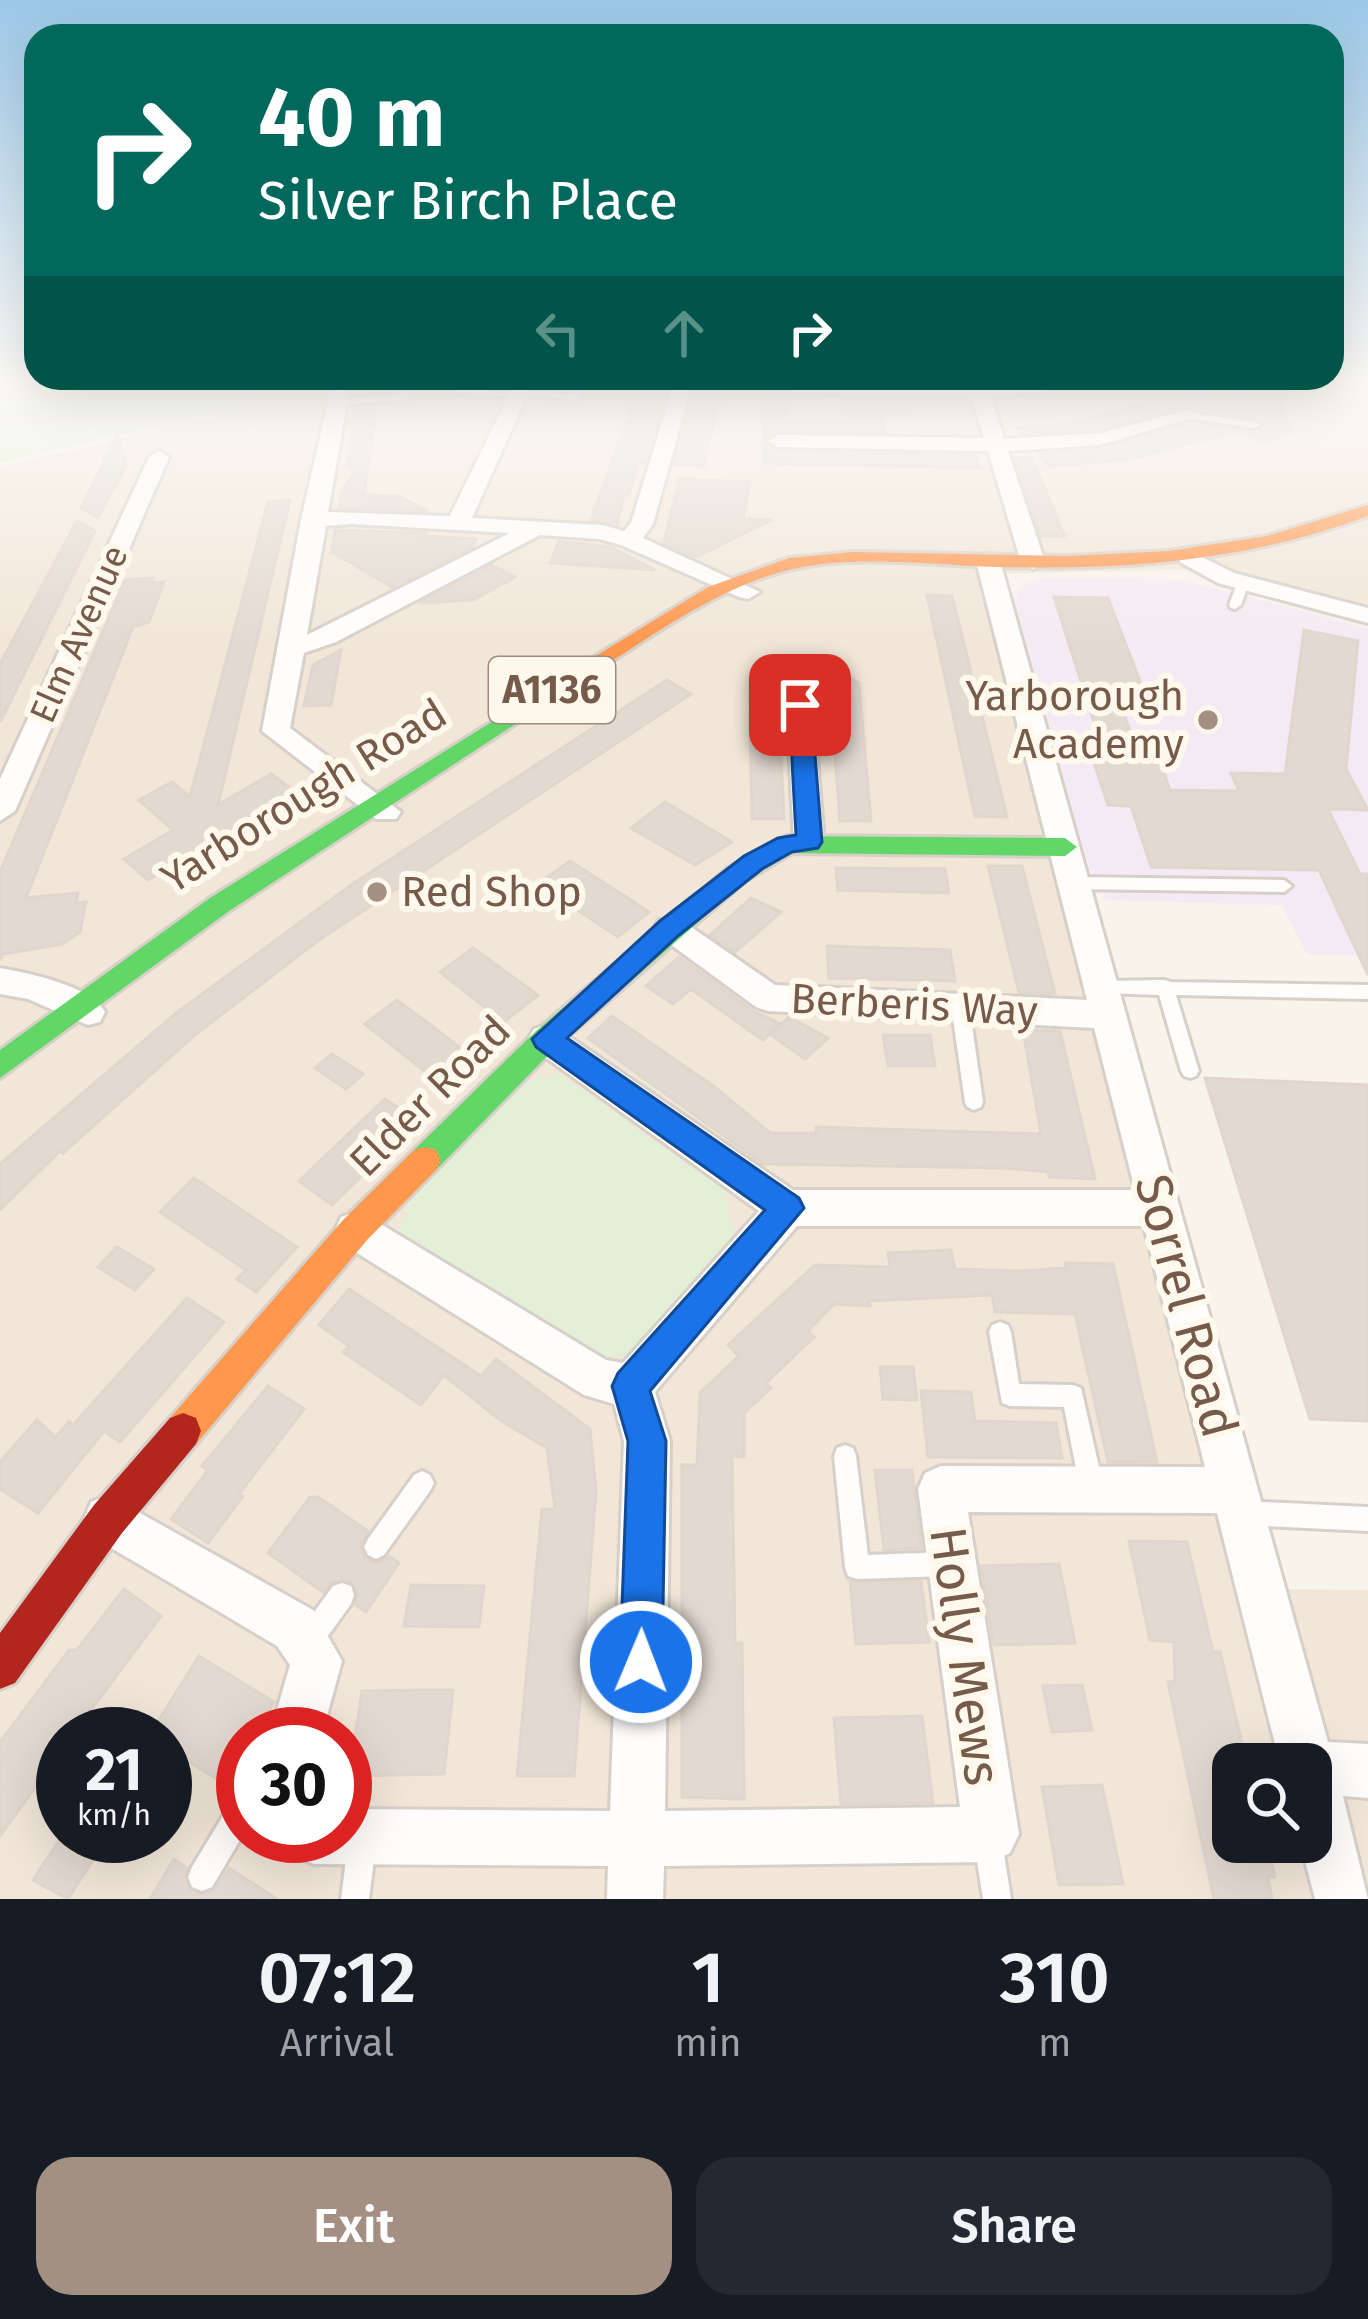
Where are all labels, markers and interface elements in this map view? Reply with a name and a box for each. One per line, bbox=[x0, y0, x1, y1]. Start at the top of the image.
text: 40 m bbox=[258, 67, 446, 168]
icon: right bbox=[60, 72, 216, 228]
text: Silver Birch Place bbox=[258, 169, 678, 233]
icon: left bbox=[525, 300, 591, 366]
icon: ahead bbox=[651, 300, 717, 366]
icon: right bbox=[777, 300, 843, 366]
street label: Elm Avenue bbox=[20, 539, 138, 729]
pin bbox=[749, 654, 851, 756]
road number: A1136 bbox=[489, 657, 615, 723]
place label: Yarborough Academy bbox=[965, 671, 1184, 769]
icon: arrive bbox=[767, 672, 833, 738]
street label: Yarborough Road bbox=[152, 688, 456, 904]
marker: Yarborough Academy bbox=[1195, 707, 1221, 733]
place label: Red Shop bbox=[401, 867, 582, 917]
marker: Red Shop bbox=[364, 879, 390, 905]
street label: Berberis Way bbox=[789, 974, 1039, 1036]
street label: Elder Road bbox=[339, 1005, 521, 1187]
street label: Sorrel Road bbox=[1121, 1168, 1251, 1444]
street label: Holly Mews bbox=[916, 1523, 1014, 1789]
position arrow bbox=[578, 1599, 704, 1725]
speed limit sign: 30 bbox=[216, 1707, 372, 1863]
text: 21 bbox=[85, 1734, 143, 1806]
map controls bbox=[1212, 1743, 1332, 1863]
button: search bbox=[1212, 1743, 1332, 1863]
text: km/h bbox=[77, 1797, 151, 1833]
text: 07:12 bbox=[258, 1935, 416, 2021]
text: 1 bbox=[692, 1935, 724, 2021]
text: 310 bbox=[1000, 1935, 1110, 2021]
text: Arrival bbox=[280, 2020, 394, 2066]
text: min bbox=[674, 2020, 742, 2066]
text: m bbox=[1038, 2020, 1072, 2066]
button: Exit bbox=[36, 2157, 672, 2295]
button: Share bbox=[696, 2157, 1332, 2295]

